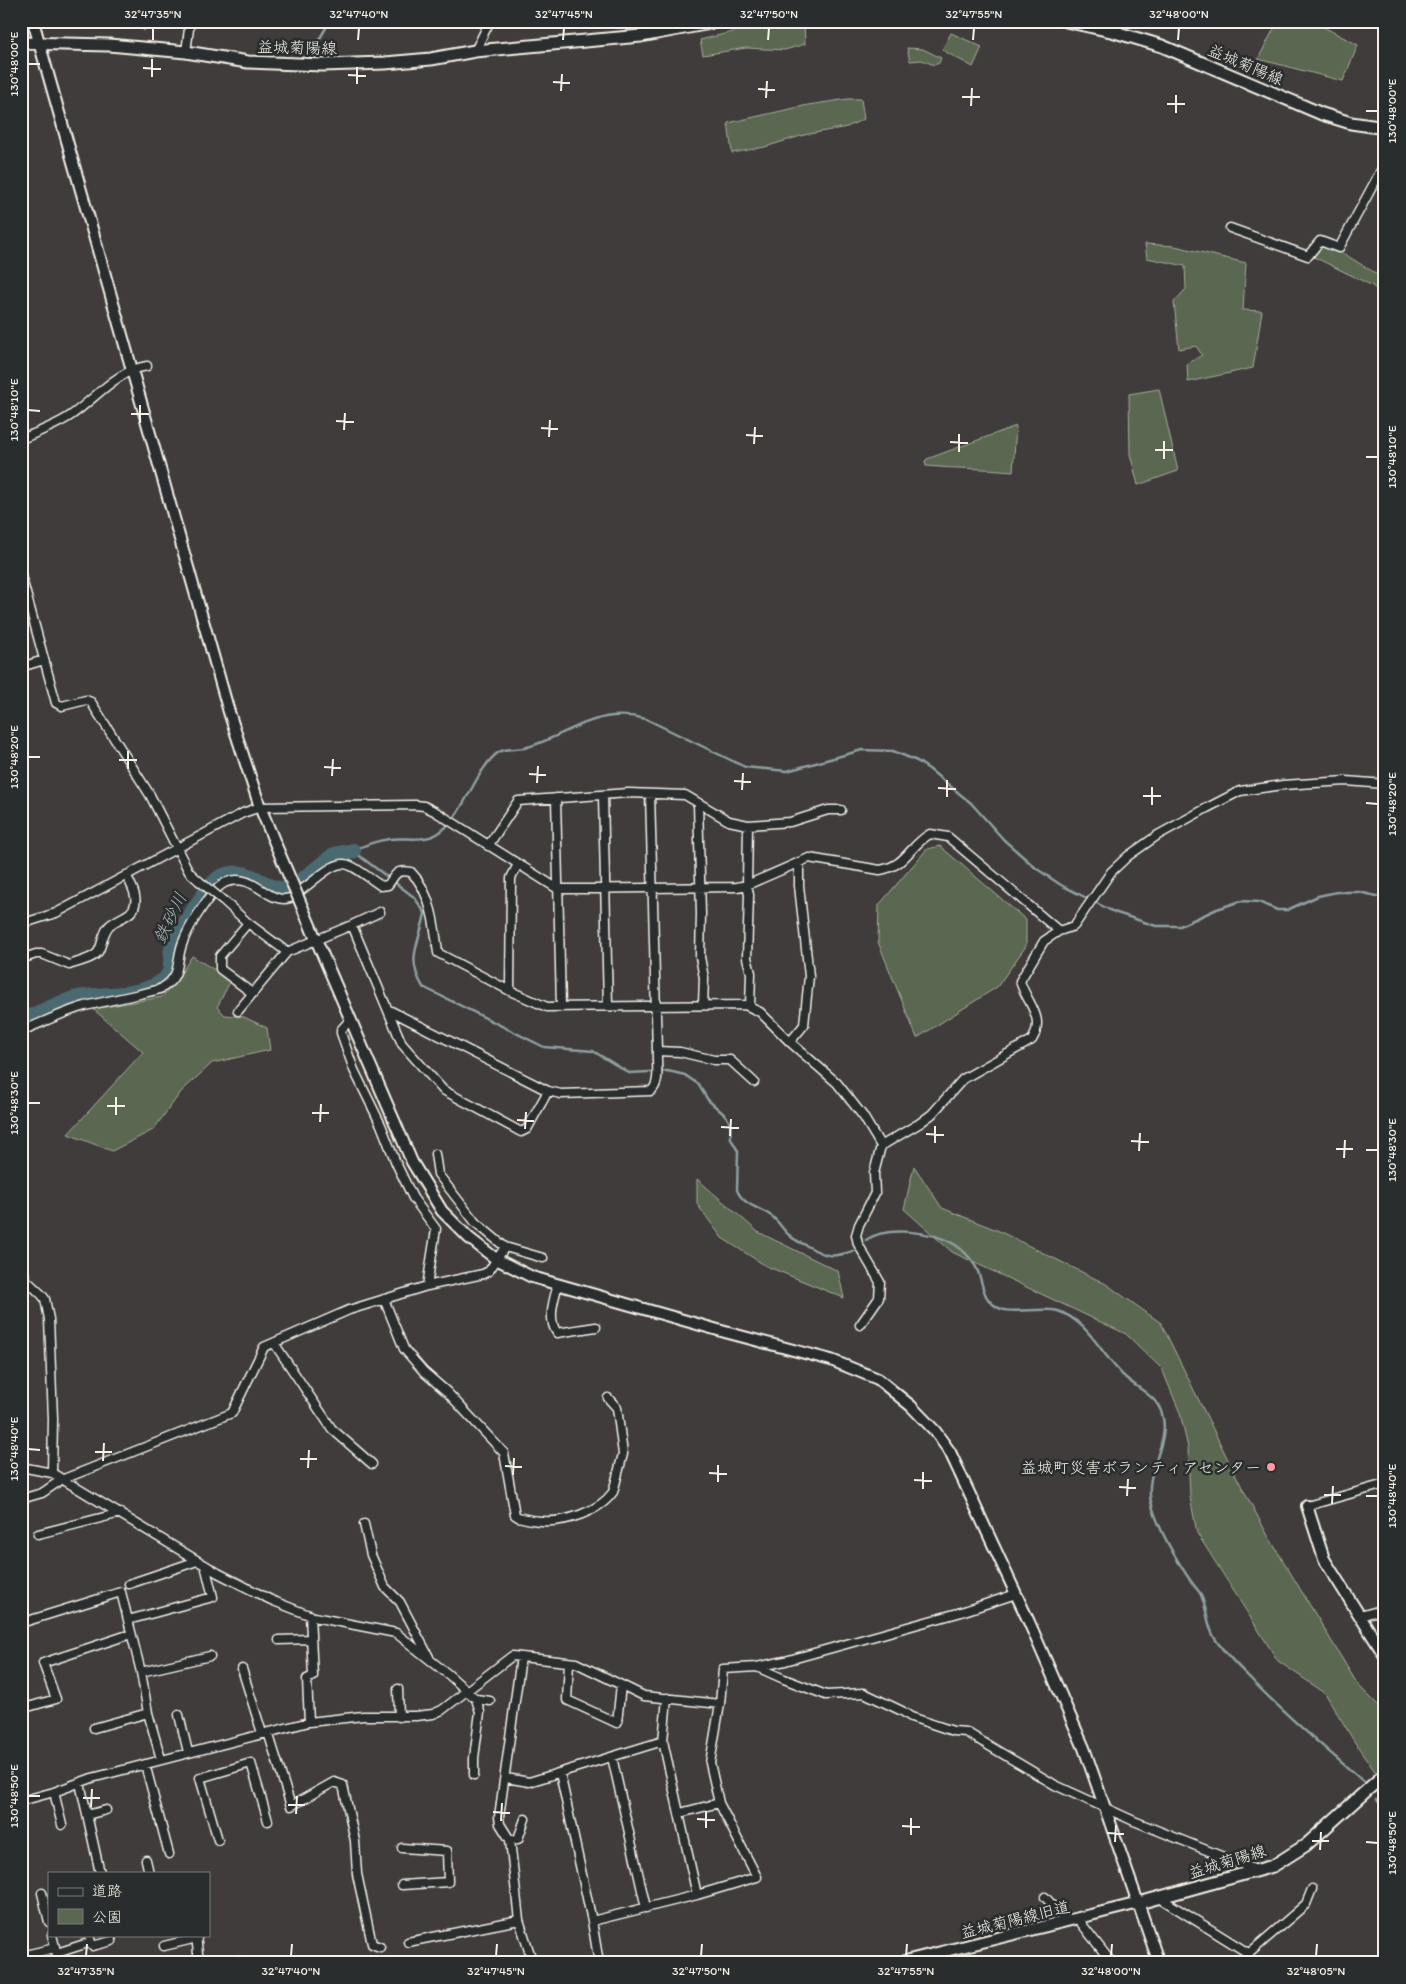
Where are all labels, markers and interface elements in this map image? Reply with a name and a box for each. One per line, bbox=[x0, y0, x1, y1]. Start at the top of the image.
text: 32°47'35"N bbox=[124, 7, 182, 21]
text: 32°47'40"N bbox=[330, 7, 388, 21]
text: 32°47'45"N bbox=[535, 7, 593, 21]
text: 32°47'50"N bbox=[740, 7, 798, 21]
text: 32°47'55"N bbox=[946, 7, 1002, 21]
text: 32°48'00"N bbox=[1149, 7, 1209, 21]
text: 130°48'00"E bbox=[7, 31, 21, 96]
street label: 益城菊陽線 bbox=[257, 37, 337, 58]
street label: 益城菊陽線 bbox=[1205, 40, 1286, 89]
text: 130°48'00"E bbox=[1385, 78, 1399, 143]
text: 130°48'10"E bbox=[7, 378, 21, 442]
text: 130°48'10"E bbox=[1385, 425, 1399, 489]
text: 130°48'20"E bbox=[7, 725, 21, 789]
text: 130°48'20"E bbox=[1385, 772, 1399, 836]
water label: 鉄砂川 bbox=[148, 889, 192, 947]
text: 130°48'30"E bbox=[7, 1071, 21, 1135]
text: 130°48'30"E bbox=[1385, 1118, 1399, 1182]
text: 130°48'40"E bbox=[7, 1416, 21, 1481]
place label: 益城町災害ボランティアセンター bbox=[1021, 1458, 1261, 1477]
marker: 益城町災害ボランティアセンター bbox=[1265, 1461, 1277, 1473]
text: 130°48'40"E bbox=[1385, 1463, 1399, 1528]
text: 130°48'50"E bbox=[7, 1764, 21, 1828]
text: 130°48'50"E bbox=[1385, 1811, 1399, 1875]
street label: 益城菊陽線 bbox=[1186, 1841, 1268, 1882]
legend bbox=[48, 1872, 210, 1936]
text: 道路 bbox=[92, 1882, 122, 1900]
street label: 益城菊陽線旧道 bbox=[958, 1897, 1072, 1942]
text: 公園 bbox=[92, 1908, 122, 1926]
text: 32°47'35"N bbox=[57, 1964, 115, 1978]
text: 32°47'40"N bbox=[262, 1964, 320, 1978]
text: 32°47'45"N bbox=[467, 1964, 525, 1978]
text: 32°47'50"N bbox=[672, 1964, 730, 1978]
text: 32°47'55"N bbox=[878, 1964, 934, 1978]
text: 32°48'00"N bbox=[1081, 1964, 1141, 1978]
text: 32°48'05"N bbox=[1287, 1964, 1345, 1978]

